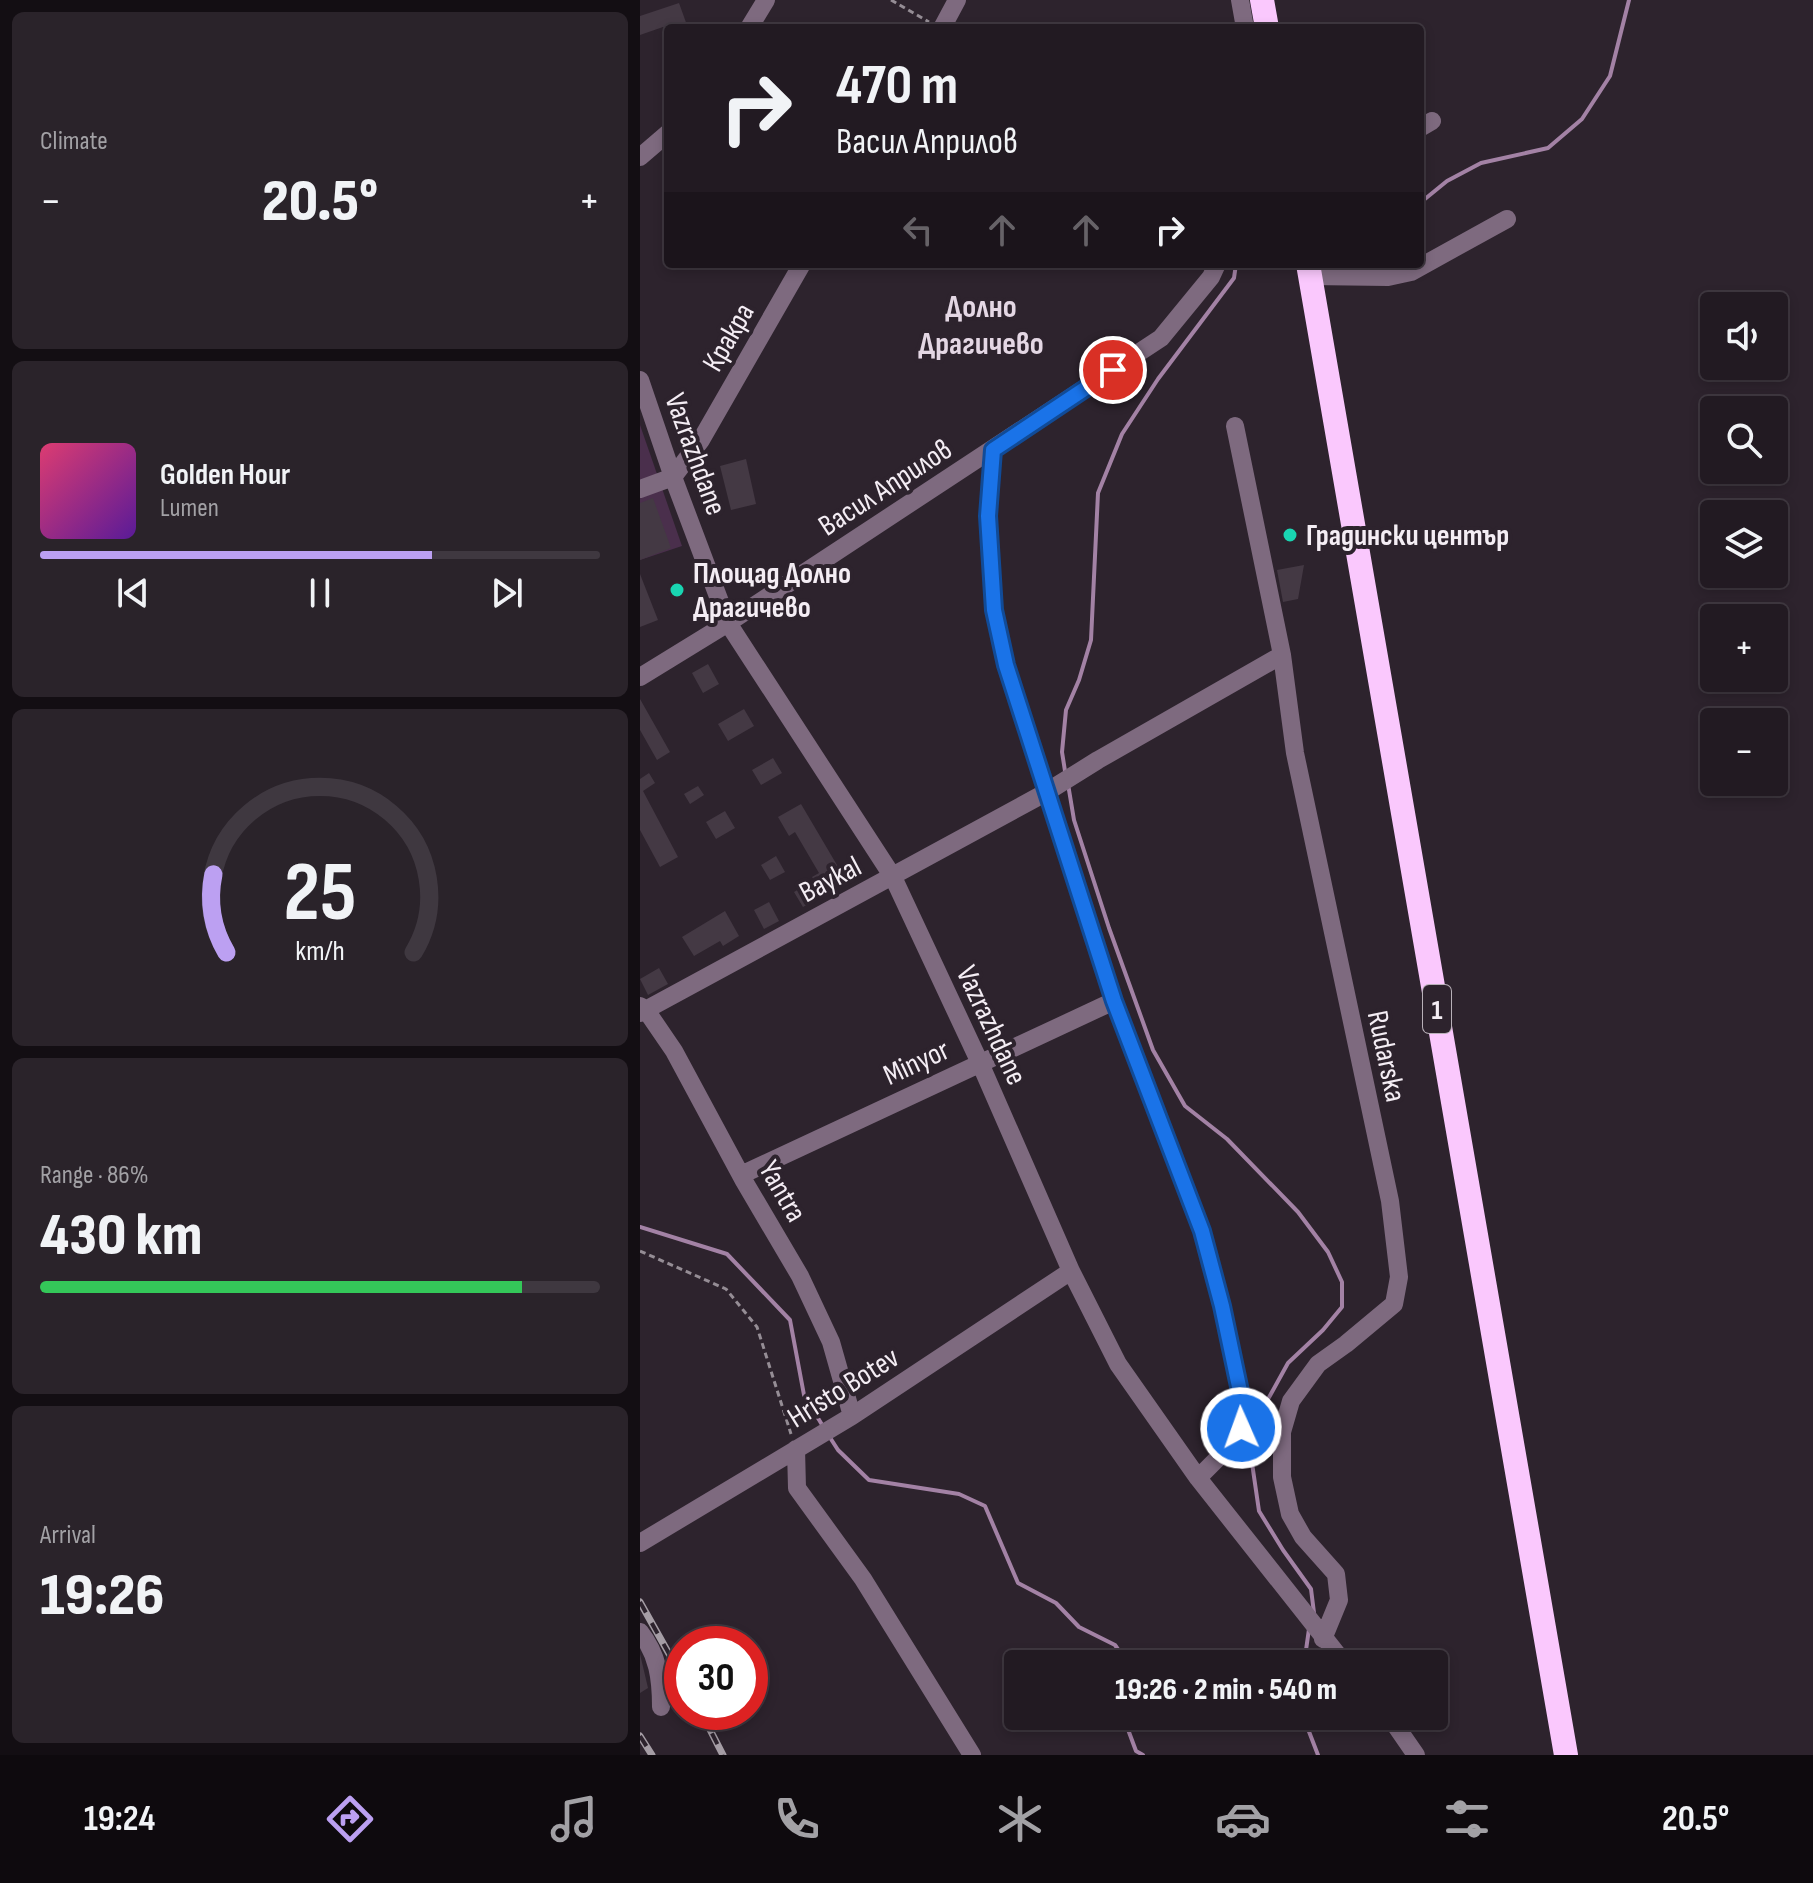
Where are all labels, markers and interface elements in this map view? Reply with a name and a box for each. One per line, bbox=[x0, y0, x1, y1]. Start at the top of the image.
text: 470 m bbox=[836, 53, 958, 120]
icon: right bbox=[704, 56, 808, 160]
text: Васил Априлов bbox=[836, 121, 1018, 164]
text: Climate bbox=[40, 126, 108, 157]
text: 20.5° bbox=[262, 166, 378, 238]
text: − bbox=[40, 175, 62, 228]
text: + bbox=[578, 175, 600, 228]
icon: left bbox=[896, 208, 940, 252]
icon: ahead bbox=[980, 208, 1024, 252]
icon: ahead bbox=[1064, 208, 1108, 252]
icon: right bbox=[1148, 208, 1192, 252]
district label: Долно Драгичево bbox=[918, 288, 1044, 364]
map controls bbox=[1700, 292, 1788, 796]
button: sound bbox=[1700, 292, 1788, 380]
street label: Кракра bbox=[695, 297, 763, 378]
pin bbox=[1079, 336, 1147, 404]
icon: arrive bbox=[1091, 348, 1135, 392]
street label: Vazrazhdane bbox=[656, 388, 734, 520]
button: search bbox=[1700, 396, 1788, 484]
street label: Васил Априлов bbox=[812, 431, 959, 544]
text: Golden Hour bbox=[160, 457, 290, 493]
text: Lumen bbox=[160, 493, 219, 524]
button: layers bbox=[1700, 500, 1788, 588]
place label: Градински център bbox=[1306, 518, 1509, 554]
marker: Градински център bbox=[1281, 526, 1299, 544]
place label: Площад Долно Драгичево bbox=[693, 556, 851, 626]
icon: previous bbox=[111, 571, 155, 615]
icon: pause bbox=[298, 571, 342, 615]
icon: next bbox=[485, 571, 529, 615]
marker: Площад Долно Драгичево bbox=[668, 581, 686, 599]
button: + bbox=[1700, 604, 1788, 692]
button: − bbox=[1700, 708, 1788, 796]
text: 25 bbox=[284, 844, 356, 944]
street label: Baykal bbox=[793, 849, 868, 911]
text: km/h bbox=[295, 935, 345, 970]
street label: Vazrazhdane bbox=[948, 960, 1034, 1091]
road number: 1 bbox=[1423, 985, 1451, 1033]
street label: Rudarska bbox=[1359, 1007, 1413, 1105]
street label: Minyor bbox=[878, 1032, 955, 1094]
street label: Yantra bbox=[750, 1155, 814, 1228]
text: Range · 86% bbox=[40, 1160, 149, 1191]
text: 430 km bbox=[40, 1200, 202, 1272]
street label: Hristo Botev bbox=[781, 1339, 906, 1436]
position arrow bbox=[1199, 1386, 1283, 1470]
text: Arrival bbox=[40, 1520, 96, 1551]
text: 19:26 bbox=[40, 1560, 164, 1632]
speed limit sign: 30 bbox=[664, 1626, 768, 1730]
text: 19:26 · 2 min · 540 m bbox=[1115, 1672, 1337, 1708]
icon: directions bbox=[322, 1791, 378, 1847]
icon: music bbox=[546, 1791, 602, 1847]
icon: phone bbox=[769, 1791, 825, 1847]
icon: climate bbox=[992, 1791, 1048, 1847]
icon: car bbox=[1215, 1791, 1271, 1847]
icon: filters bbox=[1439, 1791, 1495, 1847]
text: 19:24 bbox=[84, 1798, 155, 1841]
text: 20.5° bbox=[1662, 1798, 1729, 1841]

